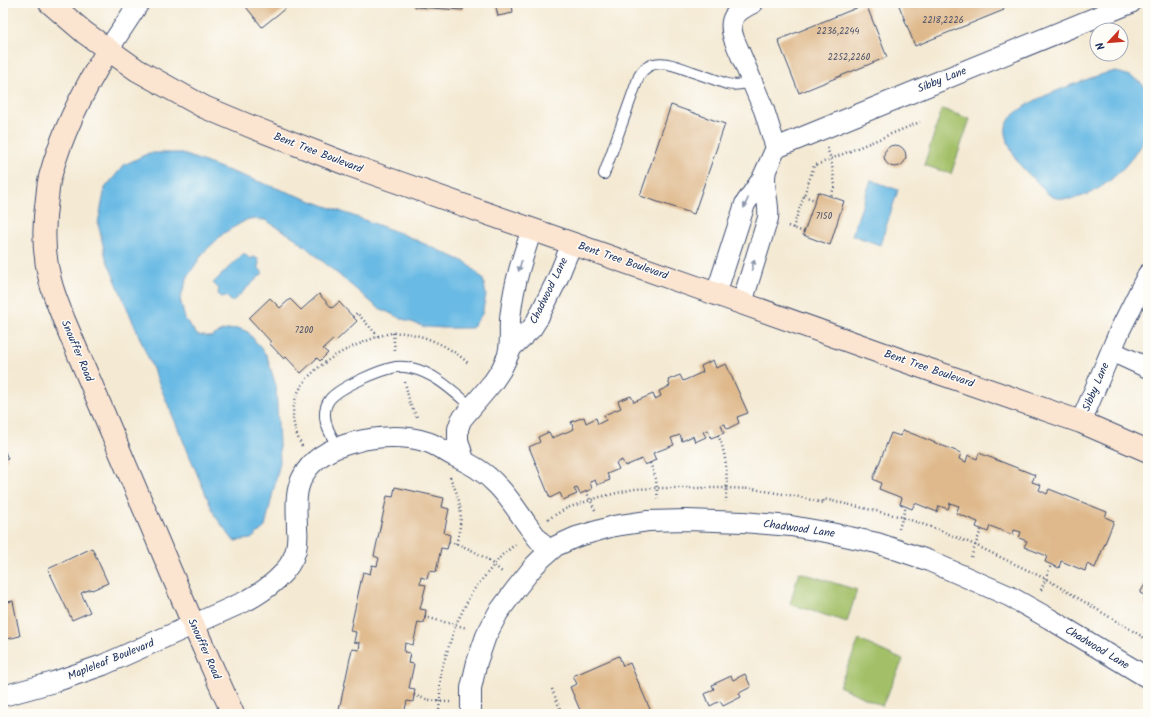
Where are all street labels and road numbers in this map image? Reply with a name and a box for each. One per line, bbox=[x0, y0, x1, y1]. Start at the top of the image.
street label: Sibby Lane bbox=[915, 62, 969, 98]
street label: Bent Tree Boulevard bbox=[271, 128, 366, 178]
street label: Bent Tree Boulevard bbox=[576, 237, 671, 285]
street label: Chadwood Lane bbox=[525, 254, 573, 327]
street label: Snouffer Road bbox=[56, 317, 98, 385]
street label: Bent Tree Boulevard bbox=[882, 345, 977, 393]
street label: Sibby Lane bbox=[1078, 360, 1114, 414]
street label: Chadwood Lane bbox=[762, 515, 836, 543]
street label: Snouffer Road bbox=[182, 616, 226, 683]
street label: Chadwood Lane bbox=[1061, 622, 1133, 674]
street label: Mapleleaf Boulevard bbox=[65, 634, 157, 686]

